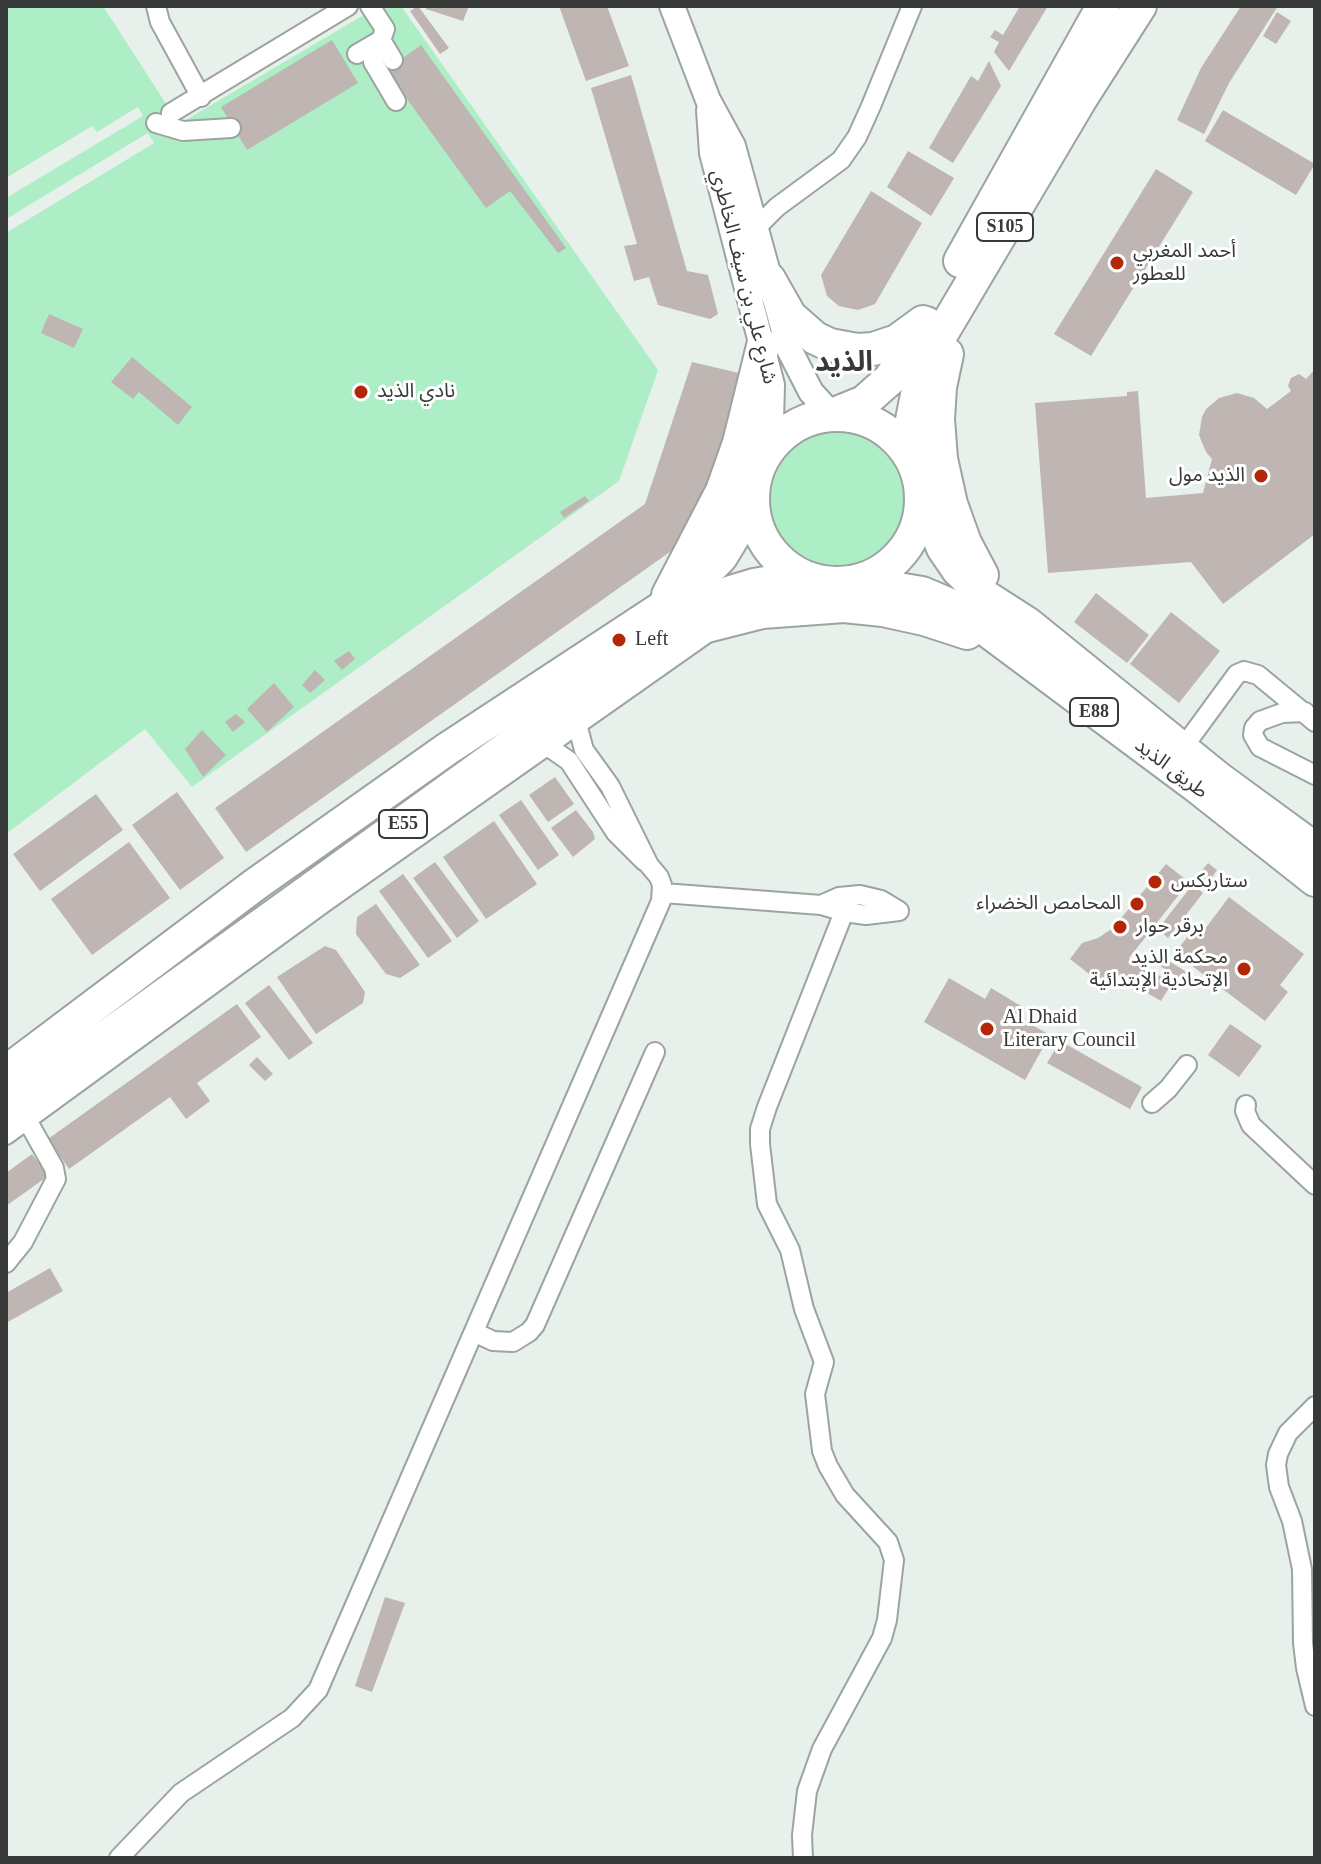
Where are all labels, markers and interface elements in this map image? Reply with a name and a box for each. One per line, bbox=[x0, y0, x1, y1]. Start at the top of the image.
street label: شارع علي بن سيف الخاطري bbox=[705, 167, 781, 387]
road number: S105 bbox=[977, 213, 1033, 241]
place label: أحمد المغربي للعطور bbox=[1133, 240, 1236, 287]
marker: أحمد المغربي للعطور bbox=[1108, 254, 1126, 272]
district label: الذيد bbox=[815, 347, 873, 381]
place label: نادي الذيد bbox=[377, 380, 455, 404]
marker: نادي الذيد bbox=[352, 383, 370, 401]
place label: الذيد مول bbox=[1169, 464, 1245, 488]
marker: الذيد مول bbox=[1252, 467, 1270, 485]
place label: Left bbox=[635, 628, 668, 652]
marker: Left bbox=[610, 631, 628, 649]
road number: E88 bbox=[1070, 698, 1118, 726]
street label: طريق الذيد bbox=[1130, 734, 1212, 804]
road number: E55 bbox=[379, 810, 427, 838]
place label: ستاربكس bbox=[1171, 870, 1248, 894]
marker: ستاربكس bbox=[1146, 873, 1164, 891]
place label: المحامص الخضراء bbox=[976, 892, 1121, 916]
marker: المحامص الخضراء bbox=[1128, 895, 1146, 913]
place label: برقر حوار bbox=[1136, 915, 1204, 939]
marker: برقر حوار bbox=[1111, 918, 1129, 936]
place label: محكمة الذيد الإتحادية الإبتدائية bbox=[1090, 946, 1228, 993]
marker: محكمة الذيد الإتحادية الإبتدائية bbox=[1235, 960, 1253, 978]
place label: Al Dhaid Literary Council bbox=[1003, 1006, 1136, 1053]
marker: Al Dhaid Literary Council bbox=[978, 1020, 996, 1038]

